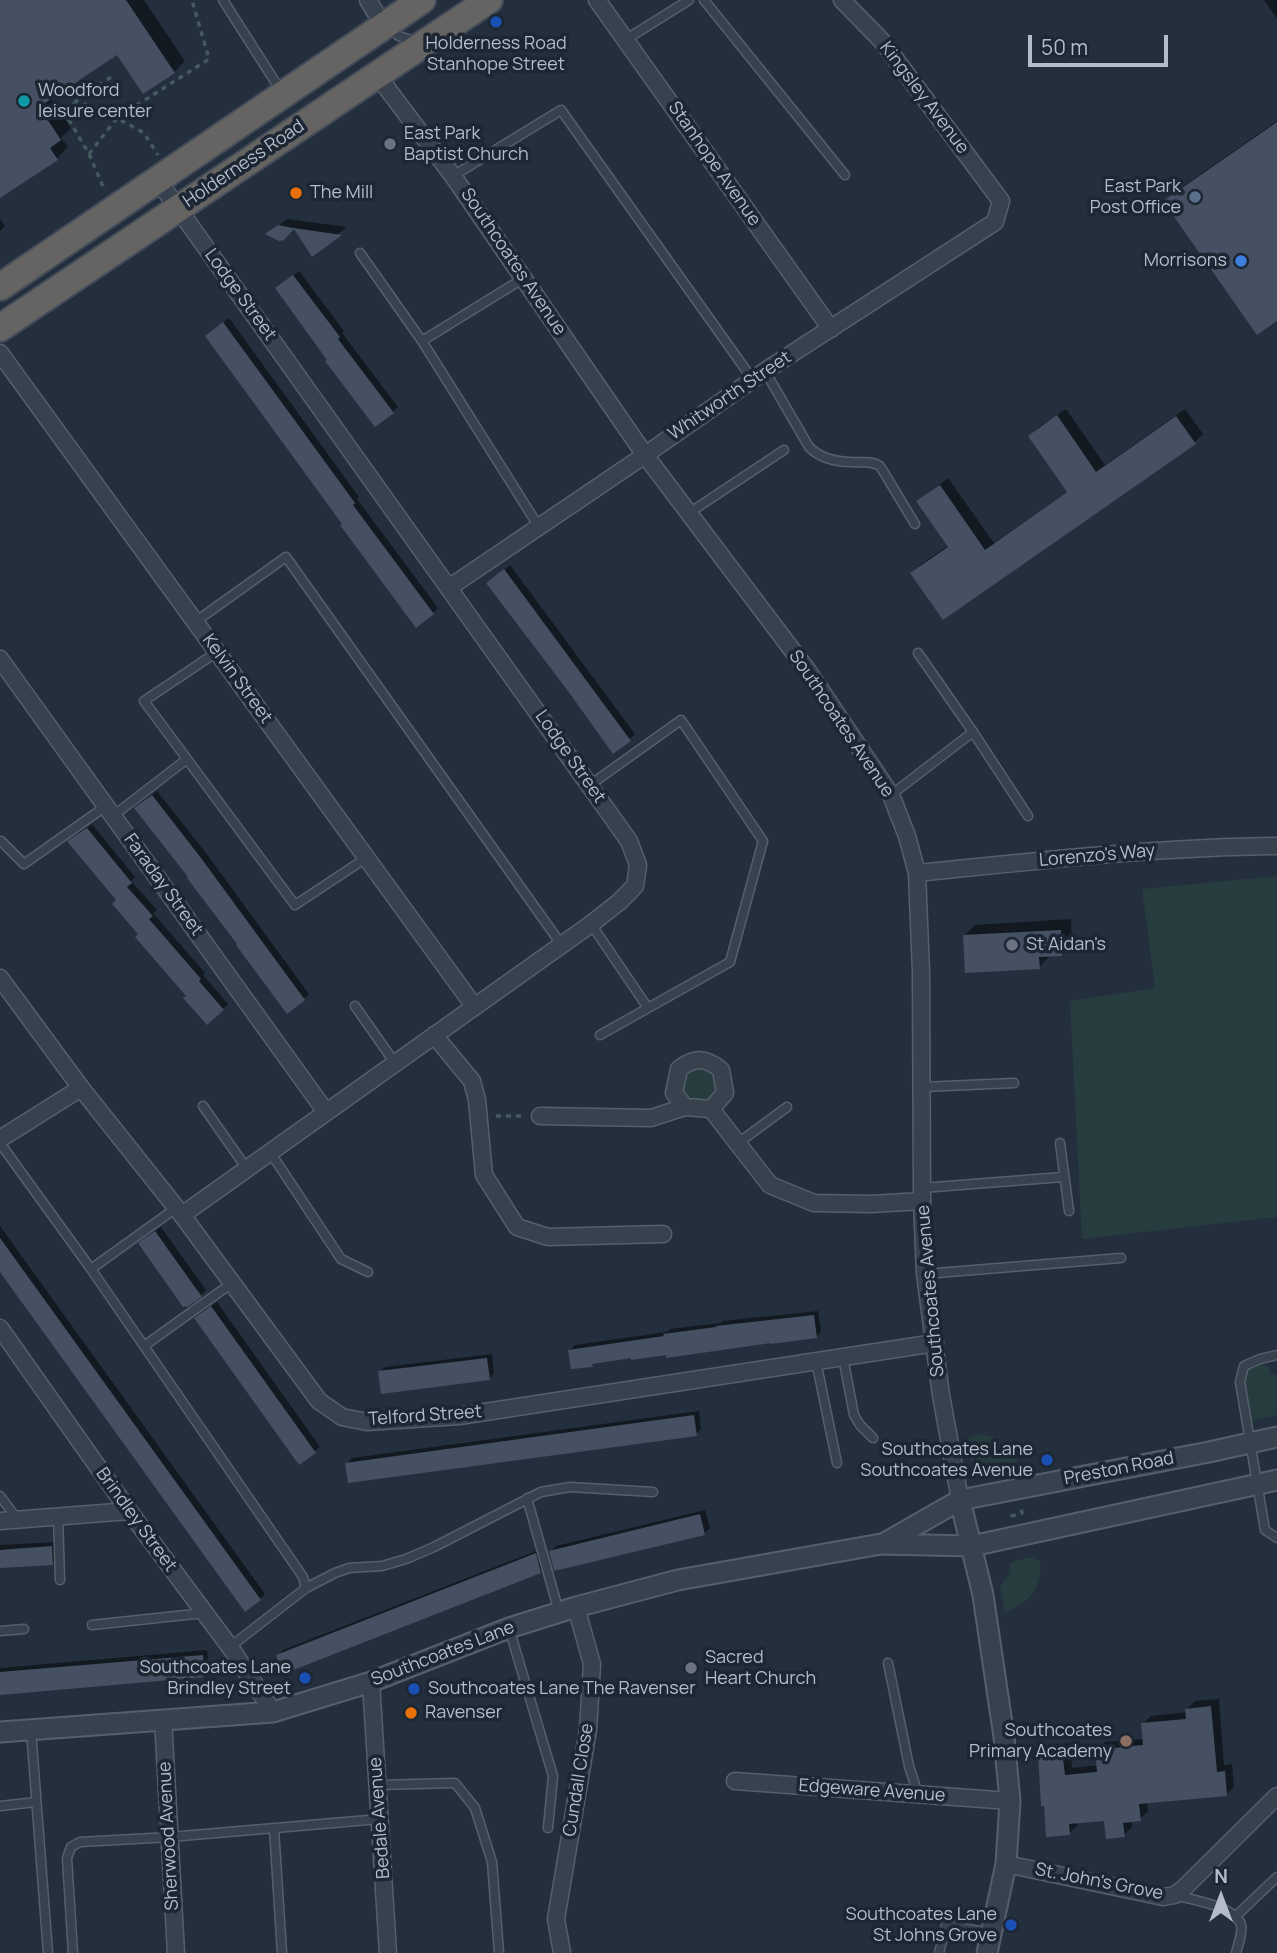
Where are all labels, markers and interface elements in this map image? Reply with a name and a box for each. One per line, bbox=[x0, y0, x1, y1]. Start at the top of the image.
marker: Holderness Road Stanhope Street bbox=[488, 14, 504, 30]
scale bar bbox=[1032, 21, 1172, 65]
place label: Holderness Road Stanhope Street bbox=[425, 33, 567, 76]
text: 50 m bbox=[1041, 33, 1088, 61]
street label: Kingsley Avenue bbox=[875, 38, 973, 158]
place label: Woodford leisure center bbox=[38, 80, 152, 122]
marker: Woodford leisure center bbox=[16, 93, 32, 109]
street label: Stanhope Avenue bbox=[663, 98, 765, 230]
street label: Holderness Road bbox=[179, 116, 309, 212]
place label: East Park Baptist Church bbox=[404, 123, 529, 166]
marker: East Park Baptist Church bbox=[382, 136, 398, 152]
place label: East Park Post Office bbox=[1090, 176, 1181, 218]
place label: The Mill bbox=[310, 182, 373, 204]
street label: Southcoates Avenue bbox=[456, 184, 570, 340]
marker: The Mill bbox=[288, 185, 304, 201]
marker: East Park Post Office bbox=[1187, 189, 1203, 205]
street label: Lodge Street bbox=[199, 245, 281, 345]
place label: Morrisons bbox=[1144, 250, 1227, 272]
marker: Morrisons bbox=[1233, 253, 1249, 269]
street label: Whitworth Street bbox=[664, 347, 796, 445]
street label: Kelvin Street bbox=[197, 630, 277, 728]
street label: Southcoates Avenue bbox=[784, 646, 898, 802]
street label: Lodge Street bbox=[530, 707, 610, 807]
street label: Faraday Street bbox=[119, 830, 207, 940]
street label: Lorenzo's Way bbox=[1038, 840, 1156, 872]
place label: St Aidan's bbox=[1026, 934, 1106, 956]
marker: St Aidan's bbox=[1004, 937, 1020, 953]
street label: Southcoates Avenue bbox=[913, 1204, 949, 1378]
street label: Telford Street bbox=[367, 1401, 483, 1431]
place label: Southcoates Lane Southcoates Avenue bbox=[860, 1439, 1033, 1482]
street label: Preston Road bbox=[1062, 1448, 1176, 1490]
marker: Southcoates Lane Southcoates Avenue bbox=[1039, 1452, 1055, 1468]
street label: Brindley Street bbox=[91, 1464, 181, 1576]
street label: Southcoates Lane bbox=[368, 1617, 518, 1691]
place label: Sacred Heart Church bbox=[705, 1647, 816, 1690]
place label: Southcoates Lane Brindley Street bbox=[140, 1657, 291, 1700]
marker: Sacred Heart Church bbox=[683, 1660, 699, 1676]
marker: Southcoates Lane Brindley Street bbox=[297, 1670, 313, 1686]
place label: Southcoates Lane The Ravenser bbox=[428, 1678, 696, 1700]
marker: Southcoates Lane The Ravenser bbox=[406, 1681, 422, 1697]
place label: Ravenser bbox=[425, 1702, 502, 1724]
marker: Ravenser bbox=[403, 1705, 419, 1721]
place label: Southcoates Primary Academy bbox=[969, 1720, 1112, 1762]
street label: Cundall Close bbox=[559, 1722, 599, 1838]
marker: Southcoates Primary Academy bbox=[1118, 1733, 1134, 1749]
street label: Bedale Avenue bbox=[365, 1756, 395, 1880]
street label: Sherwood Avenue bbox=[154, 1761, 184, 1911]
street label: Edgeware Avenue bbox=[798, 1775, 946, 1807]
street label: St. John's Grove bbox=[1033, 1859, 1165, 1905]
north arrow bbox=[1186, 1862, 1256, 1932]
text: N bbox=[1214, 1863, 1228, 1889]
place label: Southcoates Lane St Johns Grove bbox=[846, 1904, 997, 1946]
marker: Southcoates Lane St Johns Grove bbox=[1003, 1917, 1019, 1933]

